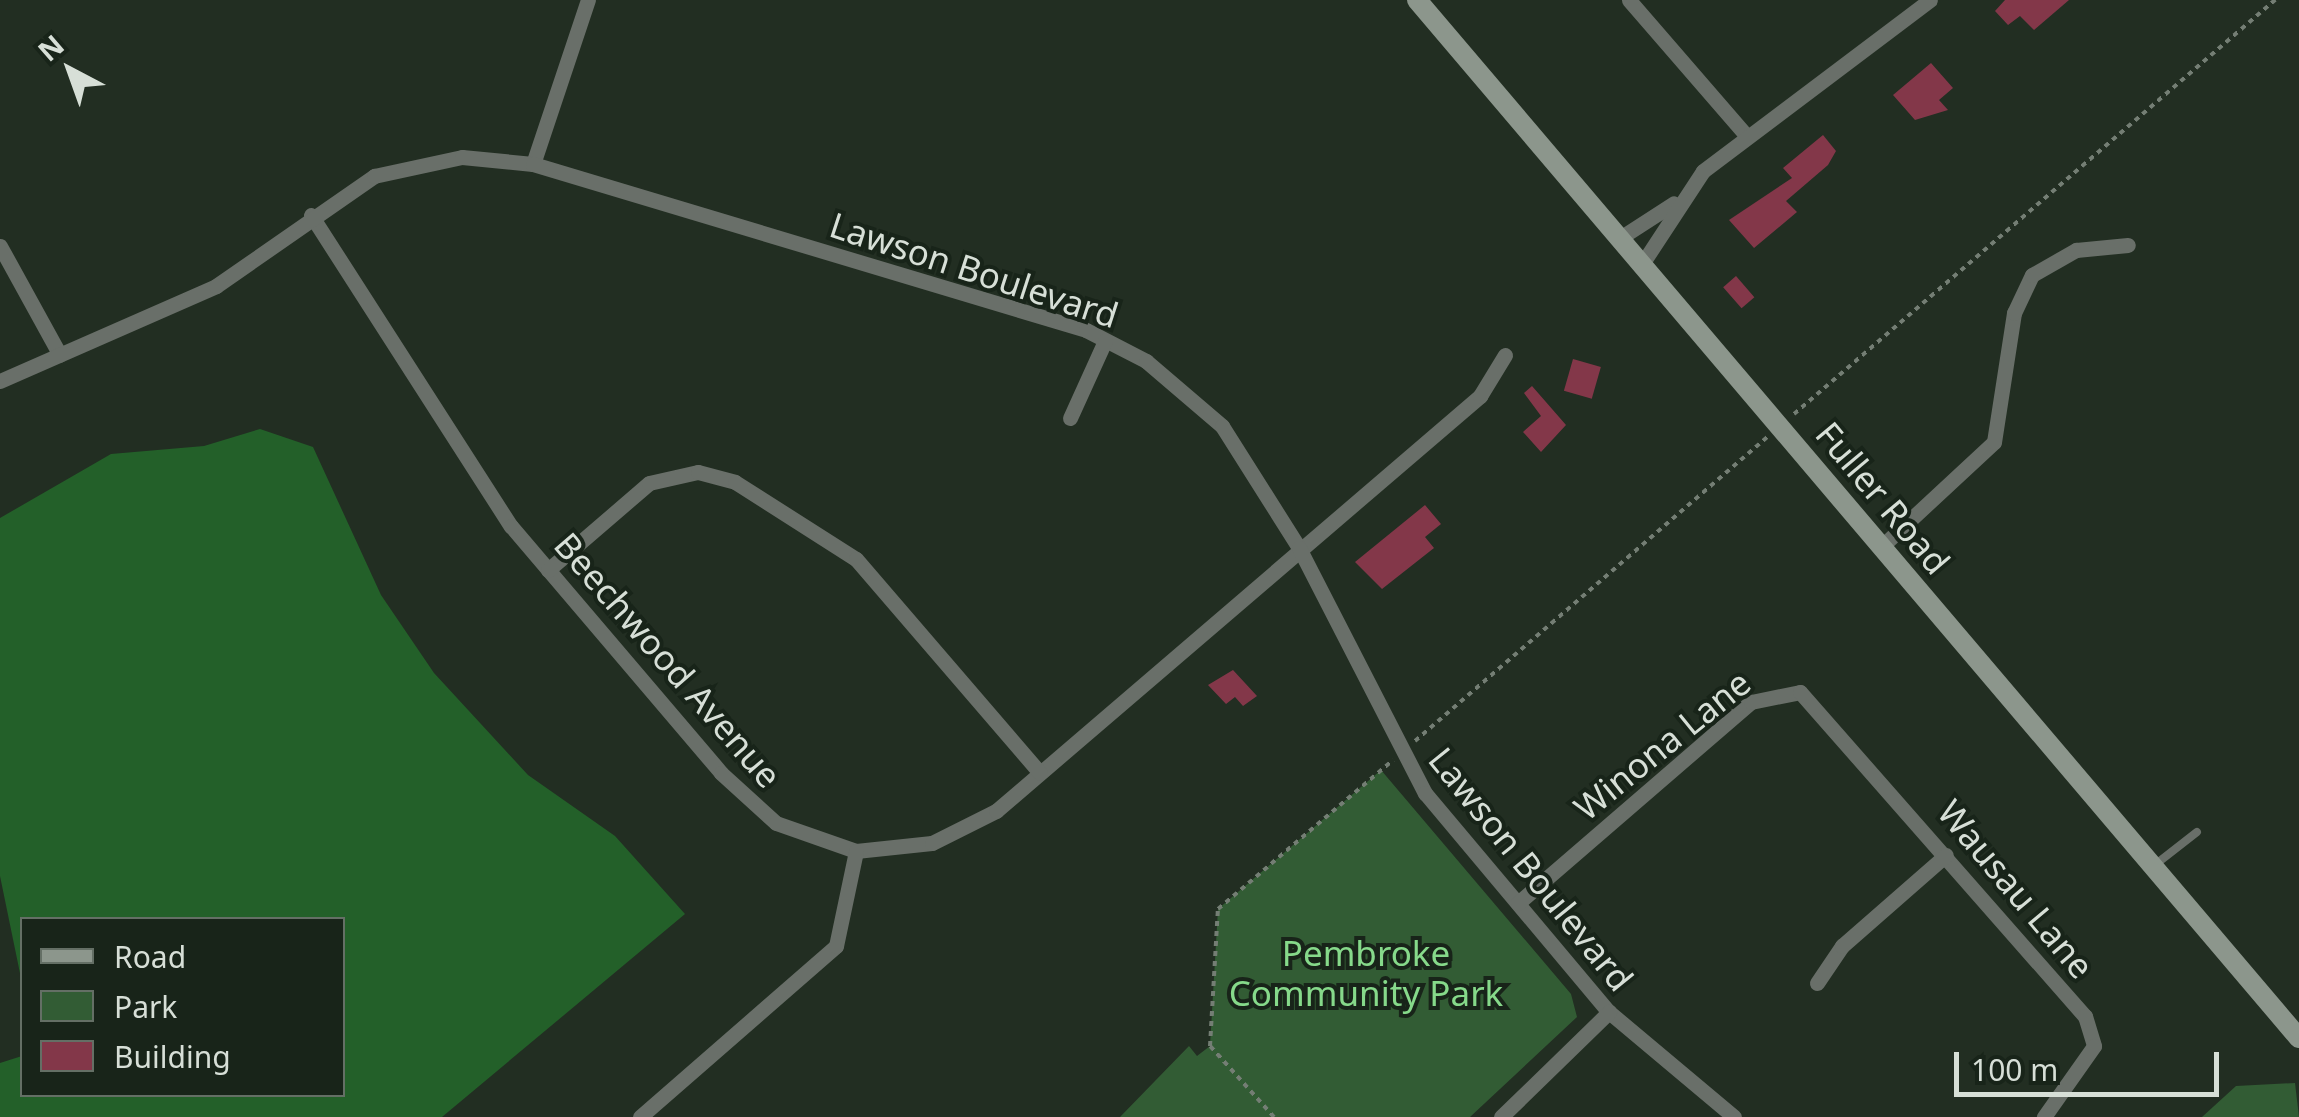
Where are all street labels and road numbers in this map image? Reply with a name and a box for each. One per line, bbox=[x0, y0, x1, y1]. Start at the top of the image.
street label: Lawson Boulevard bbox=[825, 204, 1123, 336]
street label: Fuller Road bbox=[1807, 414, 1959, 582]
street label: Beechwood Avenue bbox=[546, 524, 790, 796]
street label: Winona Lane bbox=[1566, 661, 1758, 829]
street label: Lawson Boulevard bbox=[1420, 739, 1642, 999]
street label: Wausau Lane bbox=[1929, 791, 2103, 987]

